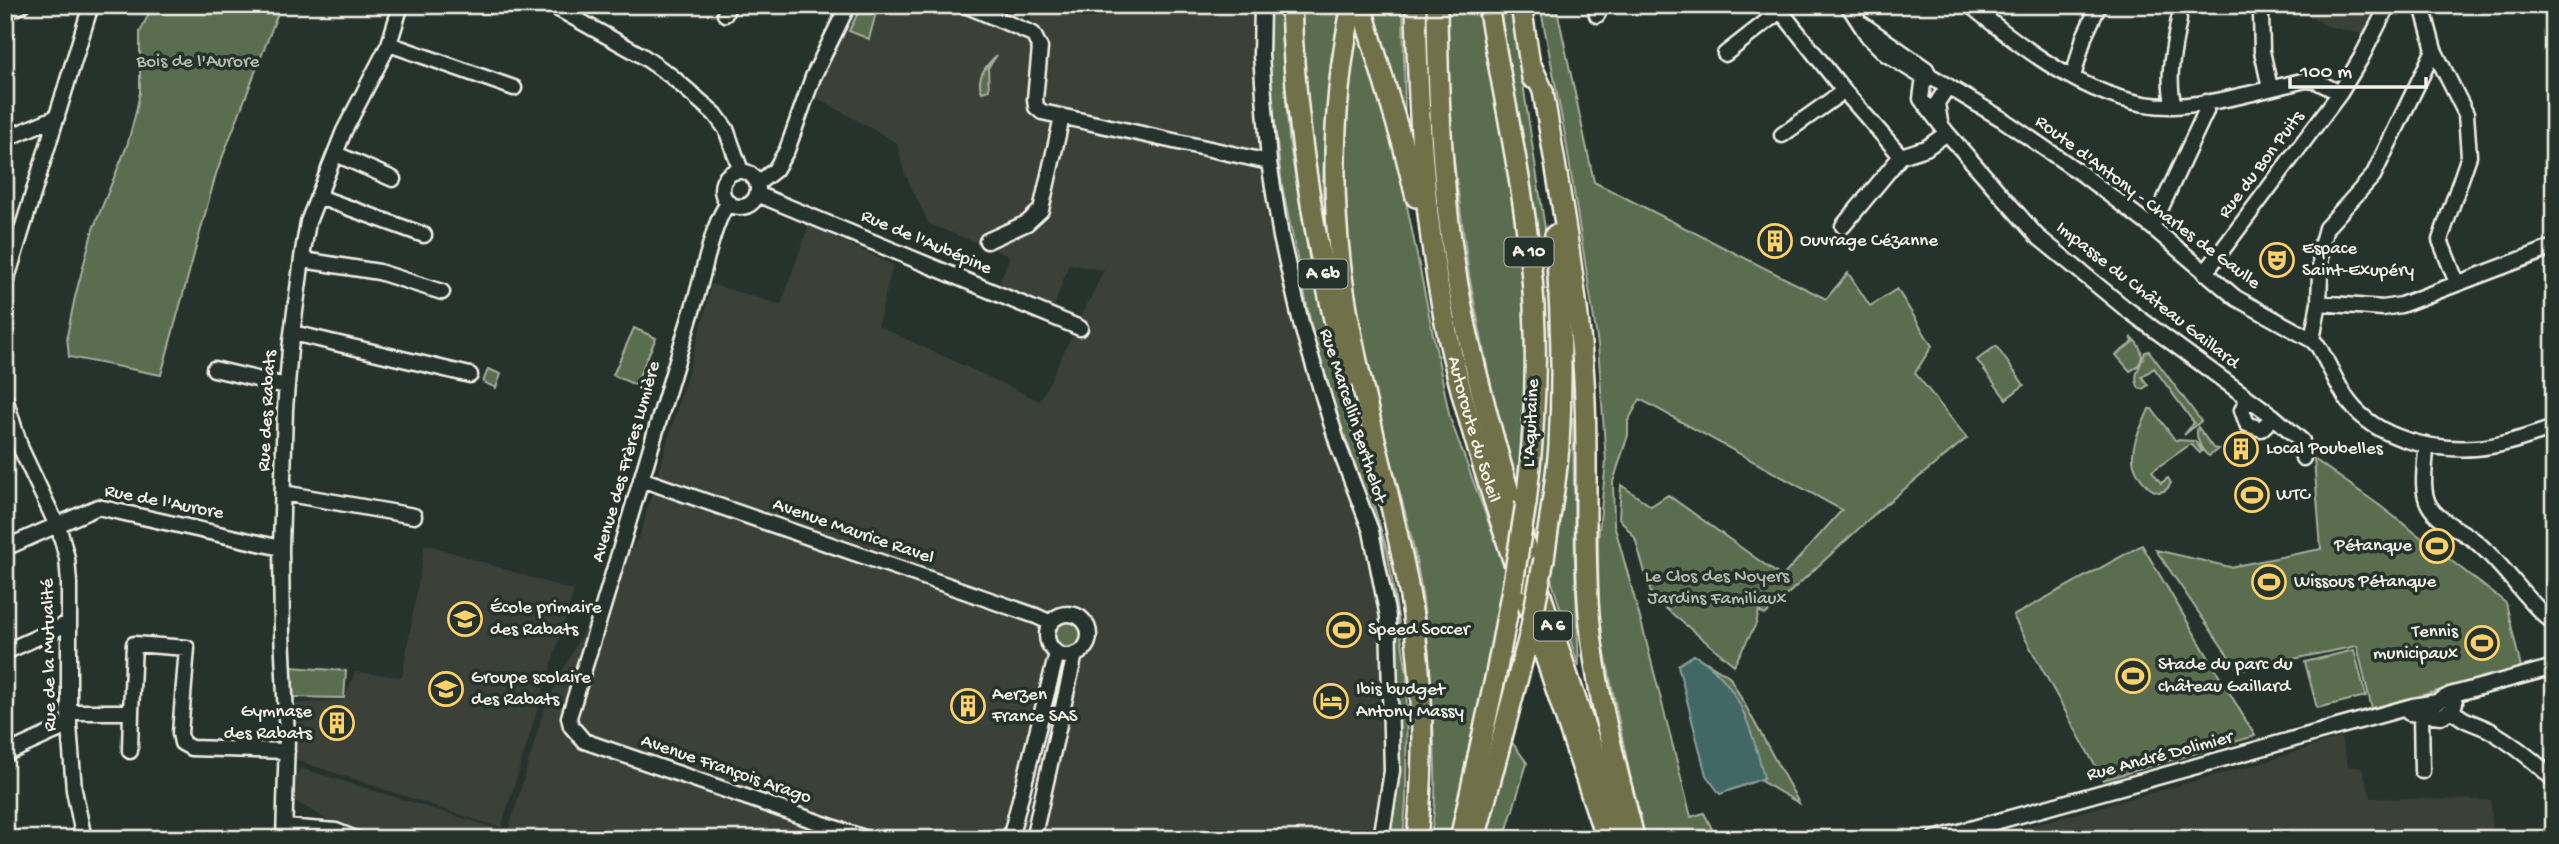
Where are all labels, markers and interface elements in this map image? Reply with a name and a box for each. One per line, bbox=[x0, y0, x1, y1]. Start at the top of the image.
scale bar bbox=[2290, 46, 2426, 90]
park label: Bois de l'Aurore bbox=[136, 51, 260, 74]
text: 100 m bbox=[2299, 61, 2352, 86]
street label: Rue du Bon Puits bbox=[2214, 106, 2311, 223]
street label: Route d'Antony - Charles de Gaulle bbox=[2030, 111, 2264, 295]
street label: Rue de l'Aubépine bbox=[857, 205, 995, 281]
street label: Impasse du Château Gaillard bbox=[2051, 217, 2245, 376]
building icon: Ouvrage Cézanne bbox=[1756, 222, 1794, 260]
place label: Ouvrage Cézanne bbox=[1800, 230, 1938, 253]
road number: A 10 bbox=[1504, 238, 1554, 266]
place label: Espace Saint-Exupéry bbox=[2302, 238, 2415, 283]
theatre icon: Espace Saint-Exupéry bbox=[2258, 241, 2296, 279]
road number: A 6b bbox=[1298, 260, 1348, 288]
street label: Rue Marcellin Berthelot bbox=[1313, 326, 1392, 508]
street label: Rue des Rabats bbox=[253, 349, 283, 472]
street label: Autoroute du Soleil bbox=[1442, 354, 1505, 505]
street label: Avenue des Frères Lumière bbox=[587, 359, 667, 565]
street label: L'Aquitaine bbox=[1518, 378, 1546, 468]
building icon: Local Poubelles bbox=[2222, 430, 2260, 468]
place label: Local Poubelles bbox=[2266, 438, 2384, 461]
sports icon: WTC bbox=[2233, 476, 2271, 514]
street label: Rue de l'Aurore bbox=[102, 480, 226, 526]
place label: WTC bbox=[2276, 484, 2311, 507]
street label: Avenue Maurice Ravel bbox=[769, 494, 937, 570]
sports icon: Pétanque bbox=[2418, 527, 2456, 565]
place label: Pétanque bbox=[2333, 535, 2412, 558]
sports icon: Wissous Pétanque bbox=[2250, 563, 2288, 601]
park label: Le Clos des Noyers Jardins Familiaux bbox=[1645, 566, 1790, 611]
place label: Wissous Pétanque bbox=[2294, 571, 2436, 594]
street label: Rue de la Mutualité bbox=[37, 578, 63, 732]
place label: École primaire des Rabats bbox=[490, 597, 602, 642]
school or university icon: École primaire des Rabats bbox=[446, 600, 484, 638]
sports icon: Speed Soccer bbox=[1325, 611, 1363, 649]
road number: A 6 bbox=[1534, 612, 1572, 640]
place label: Speed Soccer bbox=[1368, 619, 1472, 642]
place label: Tennis municipaux bbox=[2373, 621, 2459, 666]
sports icon: Tennis municipaux bbox=[2463, 624, 2501, 662]
place label: Stade du parc du château Gaillard bbox=[2158, 654, 2293, 699]
sports icon: Stade du parc du château Gaillard bbox=[2114, 657, 2152, 695]
place label: Groupe scolaire des Rabats bbox=[471, 667, 591, 712]
school or university icon: Groupe scolaire des Rabats bbox=[427, 670, 465, 708]
place label: Ibis budget Antony Massy bbox=[1356, 679, 1464, 724]
hotel icon: Ibis budget Antony Massy bbox=[1312, 682, 1350, 720]
place label: Aerzen France SAS bbox=[991, 684, 1078, 729]
building icon: Aerzen France SAS bbox=[949, 687, 987, 725]
place label: Gymnase des Rabats bbox=[224, 701, 313, 746]
building icon: Gymnase des Rabats bbox=[318, 704, 356, 742]
street label: Rue André Dolimier bbox=[2084, 726, 2238, 788]
street label: Avenue François Arago bbox=[638, 730, 814, 810]

